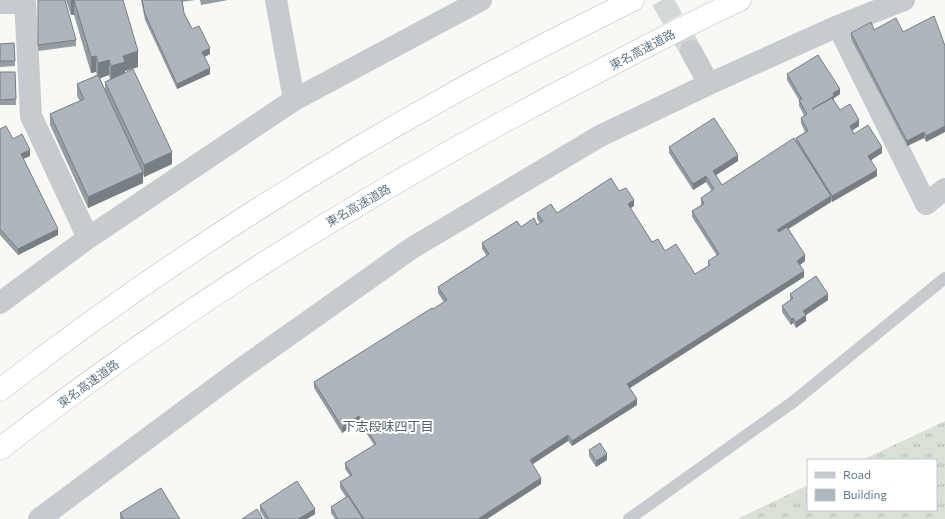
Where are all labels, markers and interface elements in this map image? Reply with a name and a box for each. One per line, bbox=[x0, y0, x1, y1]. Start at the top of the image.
street label: 東名高速道路 bbox=[607, 26, 677, 72]
street label: 東名高速道路 bbox=[323, 181, 393, 229]
street label: 東名高速道路 bbox=[55, 356, 121, 410]
district label: 下志段味四丁目 bbox=[342, 418, 434, 434]
legend bbox=[807, 459, 937, 511]
text: Road bbox=[843, 467, 871, 481]
text: Building bbox=[843, 487, 887, 501]

